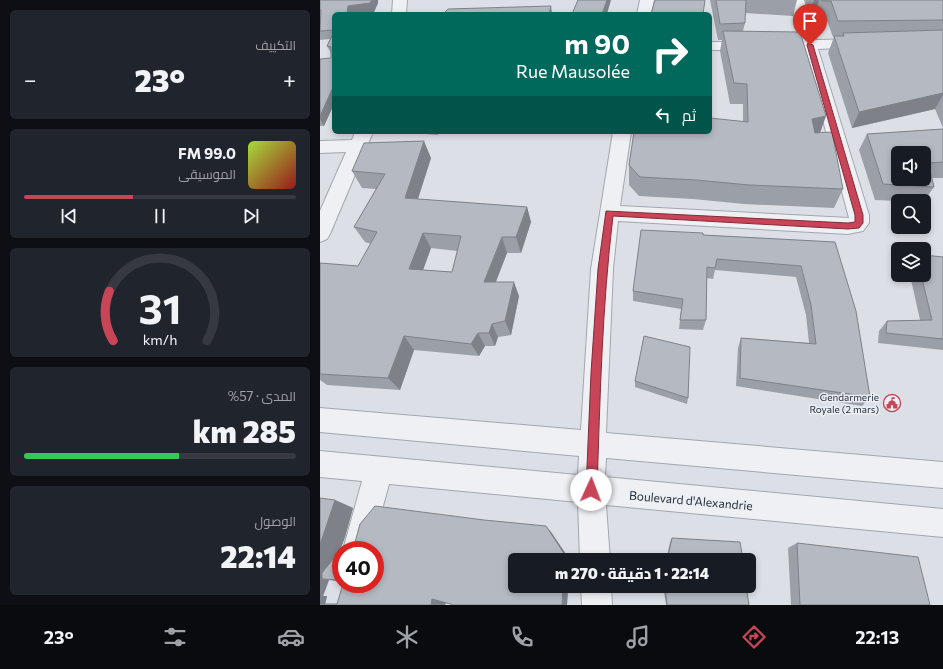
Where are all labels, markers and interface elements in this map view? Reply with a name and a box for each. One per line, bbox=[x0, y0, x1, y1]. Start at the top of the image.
pin bbox=[793, 4, 827, 45]
icon: arrive bbox=[799, 10, 821, 32]
text: 90 m bbox=[564, 26, 630, 60]
icon: right bbox=[644, 28, 696, 80]
text: التكييف bbox=[255, 37, 296, 53]
text: Rue Mausolée bbox=[516, 60, 630, 82]
text: 23° bbox=[135, 61, 185, 98]
text: − bbox=[24, 66, 37, 93]
text: + bbox=[283, 66, 296, 93]
icon: left bbox=[652, 104, 674, 126]
text: ثم bbox=[682, 106, 696, 124]
text: 99.0 FM bbox=[178, 144, 236, 162]
map controls bbox=[891, 146, 931, 282]
button: sound bbox=[891, 146, 931, 186]
text: الموسيقى bbox=[178, 166, 236, 182]
button: search bbox=[891, 194, 931, 234]
icon: previous bbox=[58, 205, 80, 227]
icon: pause bbox=[149, 205, 171, 227]
icon: next bbox=[240, 205, 262, 227]
button: layers bbox=[891, 242, 931, 282]
text: 31 bbox=[138, 281, 182, 332]
text: km/h bbox=[143, 329, 177, 347]
text: المدى · 57% bbox=[228, 388, 296, 404]
place label: Gendarmerie Royale (2 mars) bbox=[809, 391, 879, 415]
public building icon: Gendarmerie Royale (2 mars) bbox=[882, 393, 902, 413]
text: 285 km bbox=[193, 412, 296, 449]
position arrow bbox=[570, 469, 612, 511]
street label: Boulevard d'Alexandrie bbox=[629, 488, 753, 512]
text: الوصول bbox=[255, 513, 296, 529]
text: 22:14 bbox=[220, 537, 296, 574]
speed limit sign: 40 bbox=[332, 541, 384, 593]
text: 22:14 · 1 دقيقة · 270 m bbox=[555, 564, 709, 582]
icon: filters bbox=[161, 623, 189, 651]
icon: car bbox=[277, 623, 305, 651]
icon: climate bbox=[393, 623, 421, 651]
icon: phone bbox=[508, 623, 536, 651]
icon: music bbox=[624, 623, 652, 651]
icon: directions bbox=[740, 623, 768, 651]
text: 23° bbox=[44, 626, 74, 648]
text: 22:13 bbox=[855, 626, 899, 648]

